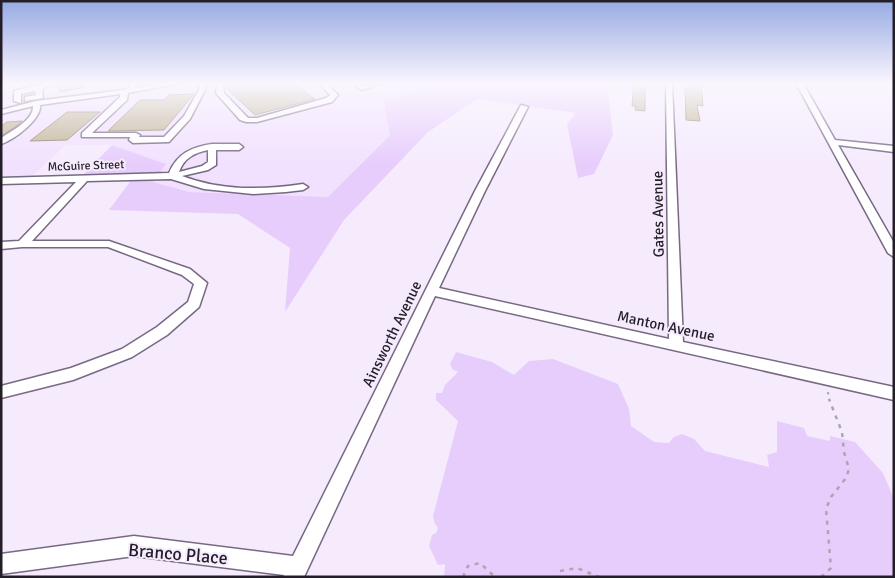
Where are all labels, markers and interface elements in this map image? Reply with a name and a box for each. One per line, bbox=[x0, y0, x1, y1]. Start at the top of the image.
street label: McGuire Street bbox=[47, 157, 125, 175]
street label: Gates Avenue bbox=[648, 171, 668, 257]
street label: Ainsworth Avenue bbox=[359, 278, 425, 390]
street label: Manton Avenue bbox=[616, 307, 716, 345]
street label: Branco Place bbox=[127, 539, 229, 569]

